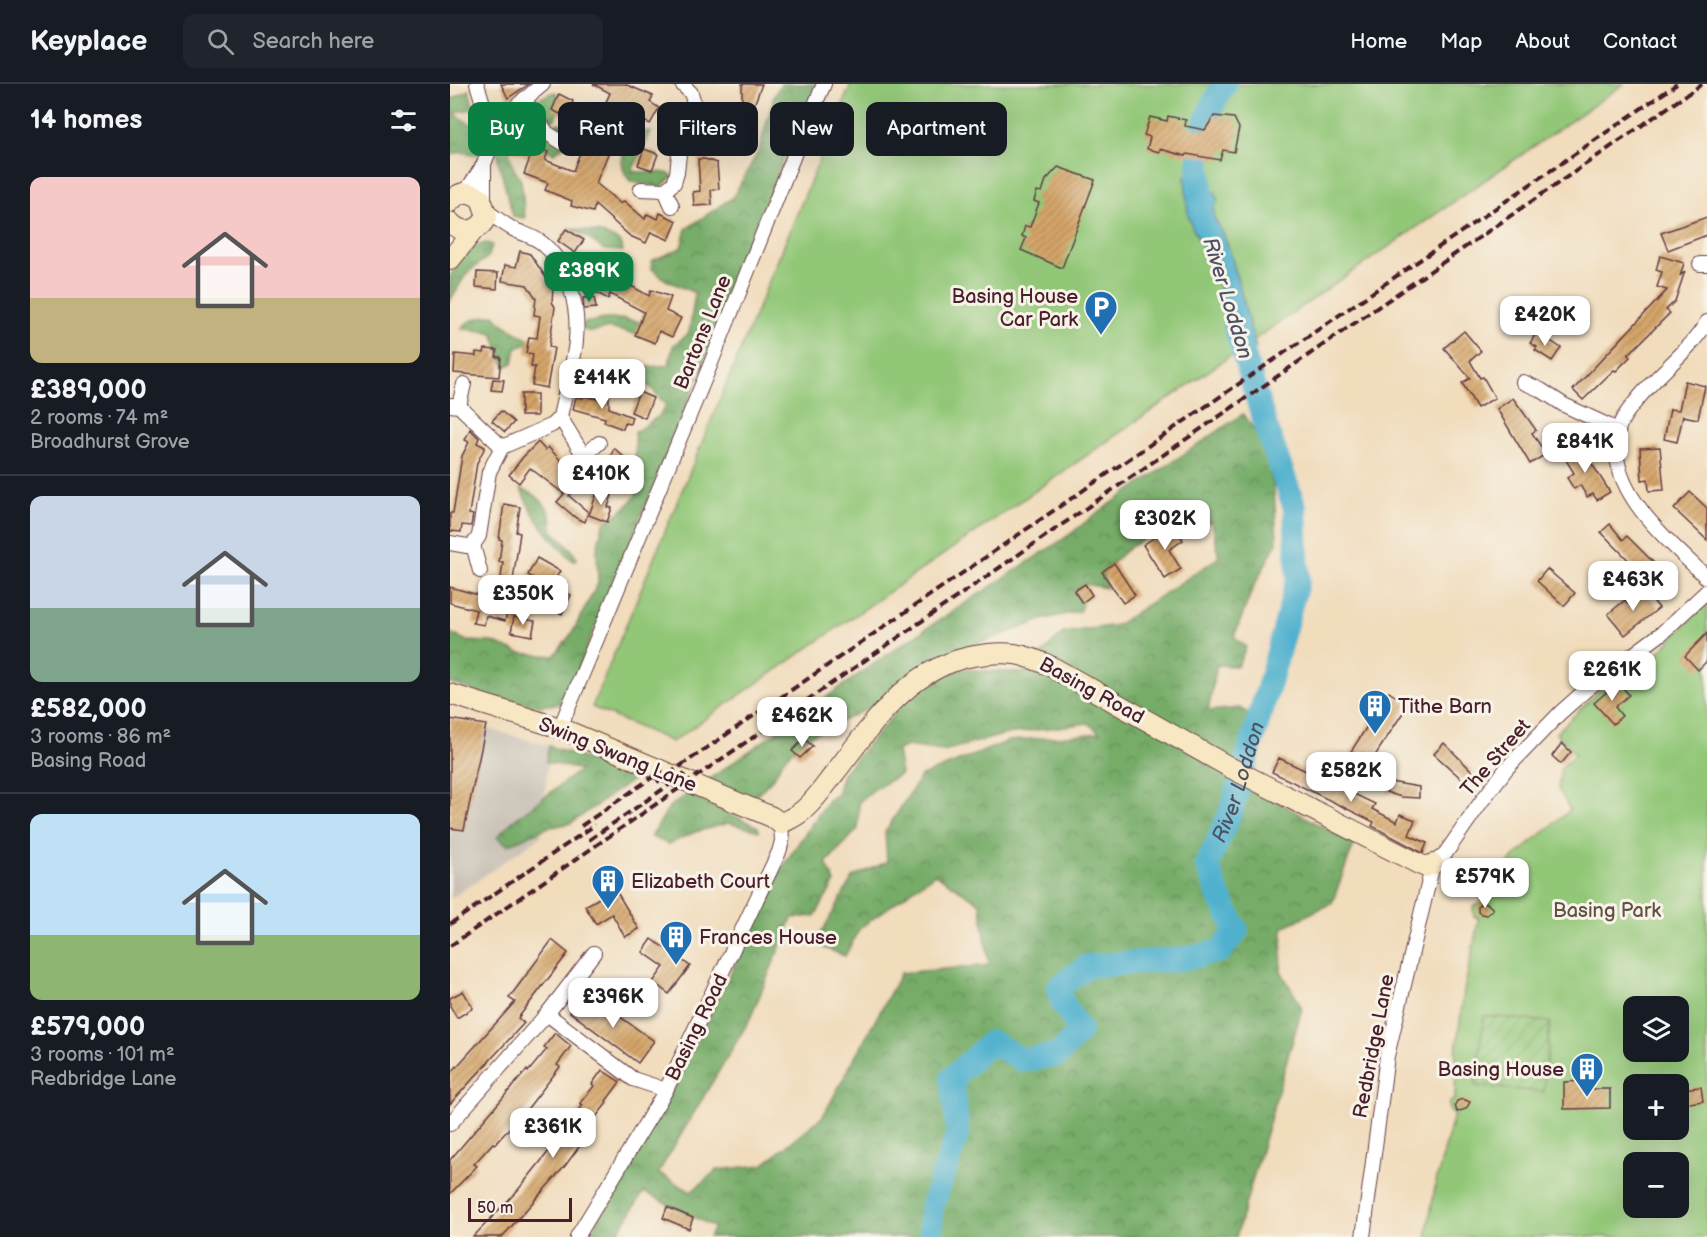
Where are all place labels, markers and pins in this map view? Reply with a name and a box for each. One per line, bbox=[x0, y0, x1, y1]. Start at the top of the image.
pin: £389K bbox=[547, 252, 631, 303]
place label: Basing House Car Park bbox=[952, 285, 1078, 332]
parking icon: Basing House Car Park bbox=[1083, 289, 1119, 336]
pin: £420K bbox=[1503, 296, 1587, 347]
pin: £414K bbox=[560, 359, 644, 410]
pin: £841K bbox=[1543, 423, 1627, 474]
pin: £410K bbox=[559, 455, 643, 506]
pin: £302K bbox=[1123, 500, 1207, 551]
pin: £463K bbox=[1591, 561, 1675, 612]
pin: £350K bbox=[481, 575, 565, 626]
pin: £261K bbox=[1570, 651, 1654, 702]
building icon: Tithe Barn bbox=[1357, 688, 1393, 735]
place label: Tithe Barn bbox=[1398, 695, 1492, 719]
pin: £462K bbox=[760, 697, 844, 748]
pin: £582K bbox=[1309, 752, 1393, 803]
pin: £579K bbox=[1443, 858, 1527, 909]
building icon: Elizabeth Court bbox=[590, 863, 626, 910]
place label: Elizabeth Court bbox=[631, 870, 770, 894]
building icon: Frances House bbox=[658, 919, 694, 966]
place label: Frances House bbox=[699, 926, 837, 950]
pin: £396K bbox=[571, 978, 655, 1029]
building icon: Basing House bbox=[1569, 1051, 1605, 1098]
place label: Basing House bbox=[1438, 1058, 1564, 1082]
pin: £361K bbox=[511, 1108, 595, 1159]

